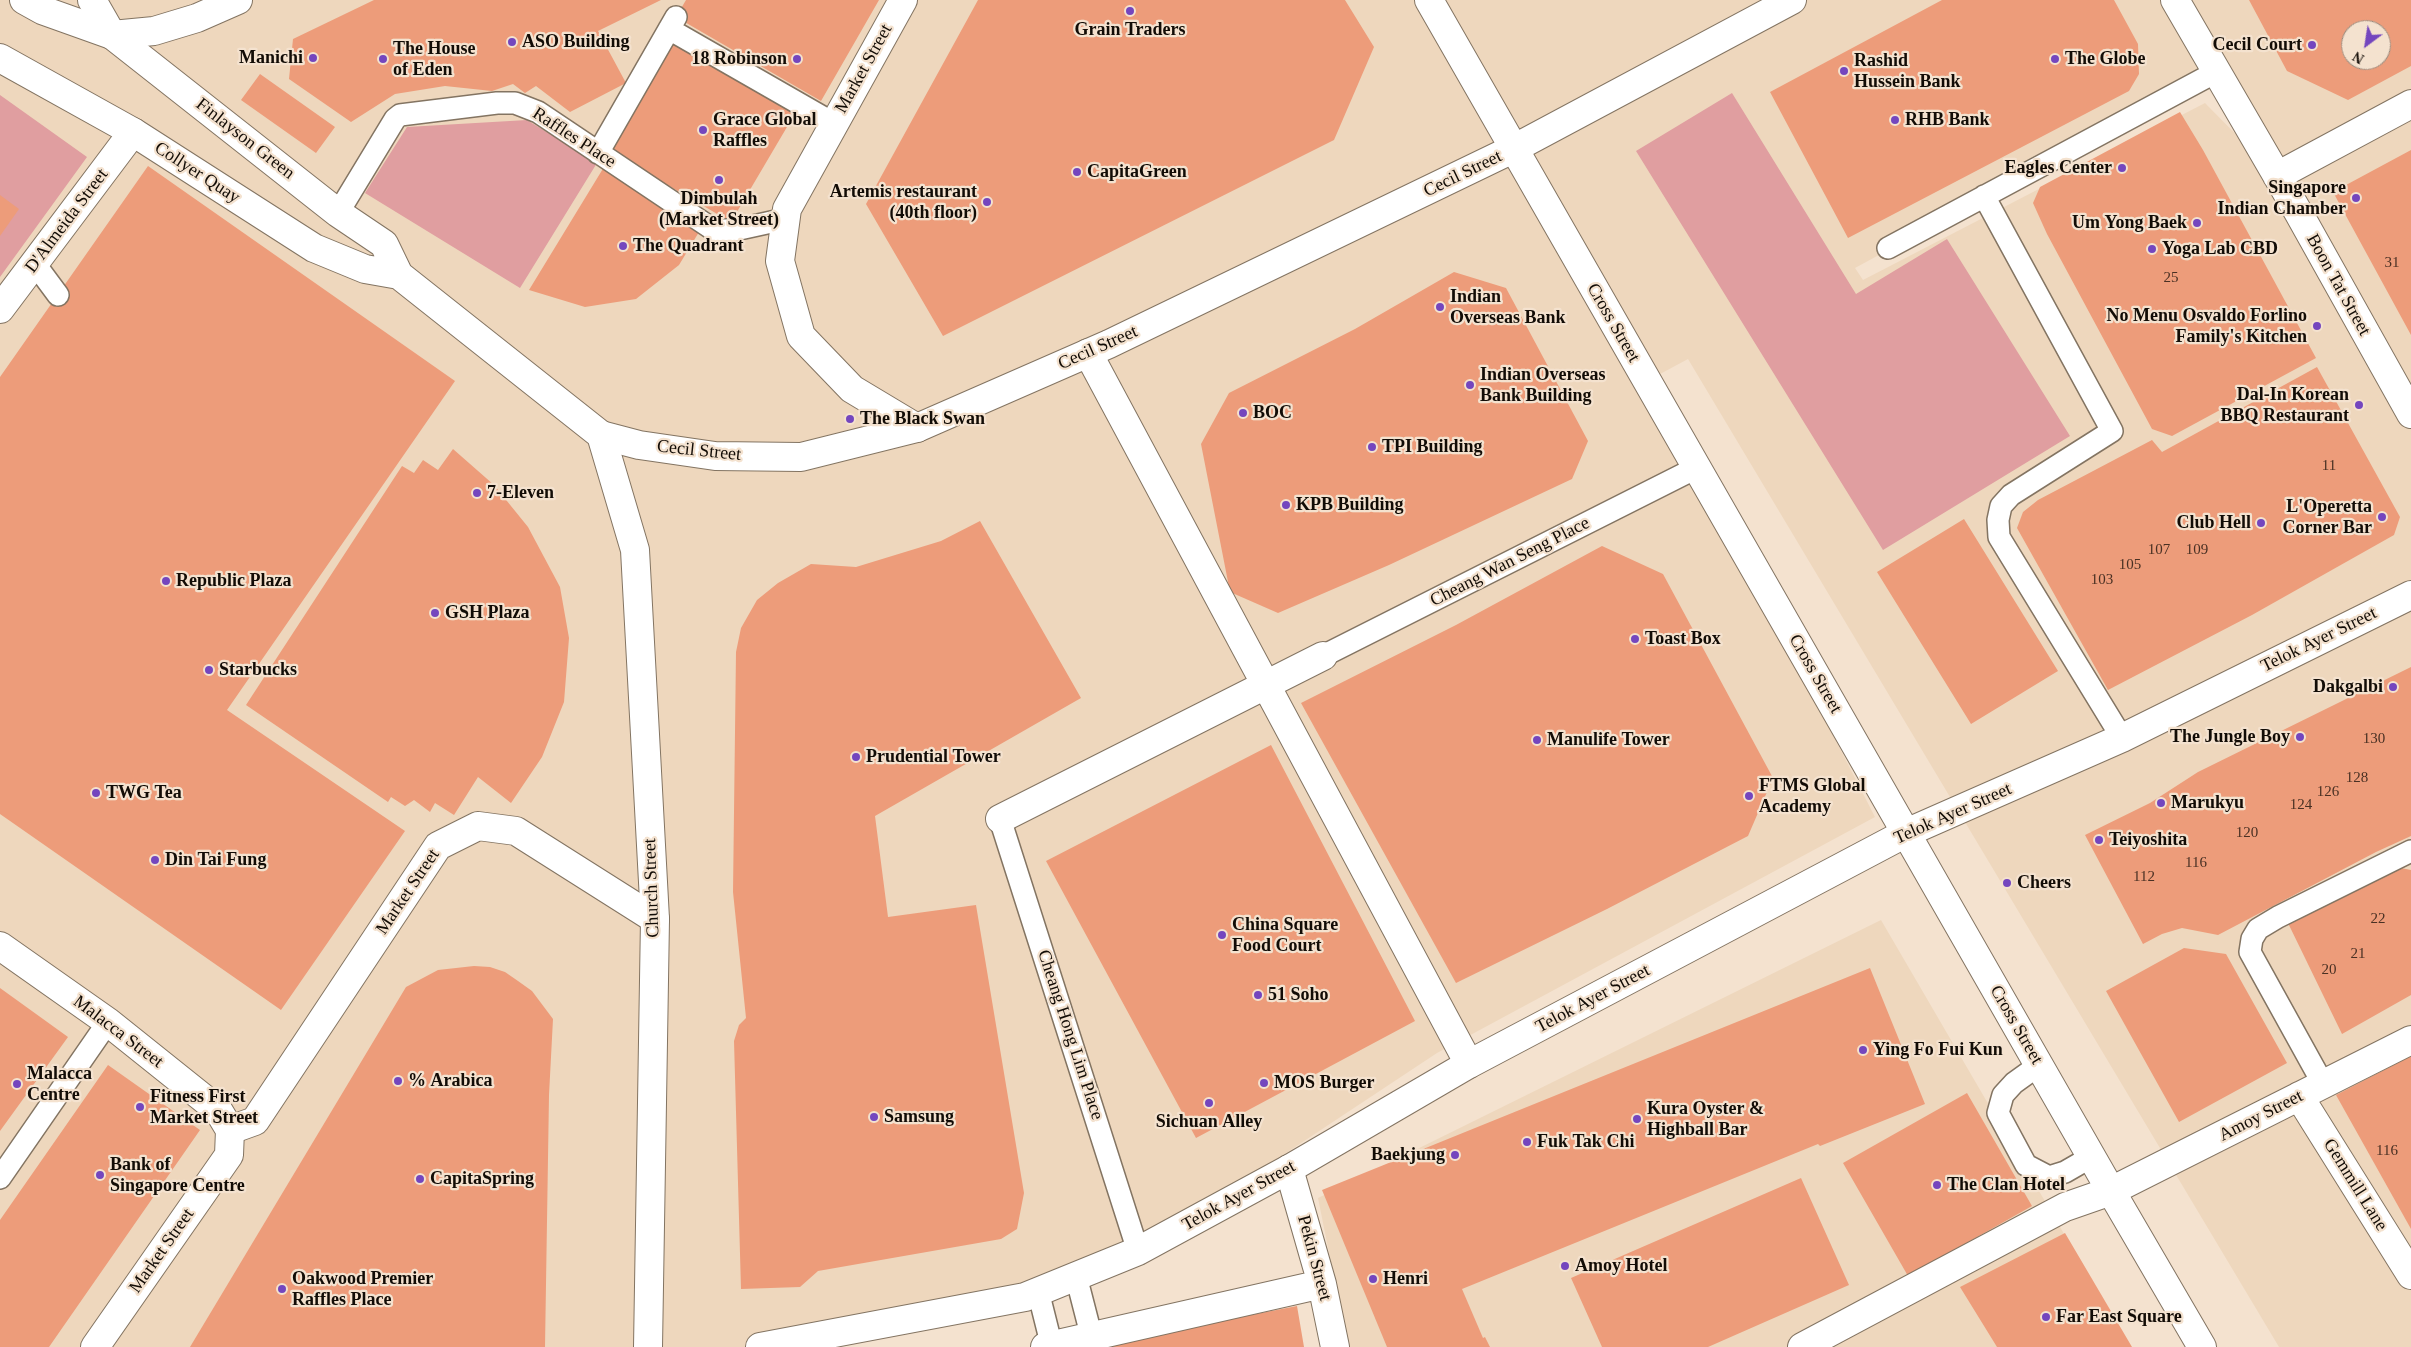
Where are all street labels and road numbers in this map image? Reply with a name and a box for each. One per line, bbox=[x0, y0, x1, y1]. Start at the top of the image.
street label: Market Street bbox=[831, 21, 897, 117]
street label: Finlayson Green bbox=[191, 94, 299, 184]
street label: Raffles Place bbox=[528, 103, 620, 173]
street label: Collyer Quay bbox=[150, 137, 244, 209]
street label: Cecil Street bbox=[1420, 146, 1506, 202]
street label: D'Almeida Street bbox=[21, 165, 113, 277]
street label: Boon Tat Street bbox=[2301, 230, 2375, 340]
street label: Cross Street bbox=[1582, 280, 1644, 366]
street label: Cecil Street bbox=[1055, 321, 1141, 375]
street label: Cecil Street bbox=[656, 436, 742, 466]
street label: Cheang Wan Seng Place bbox=[1427, 512, 1593, 612]
street label: Telok Ayer Street bbox=[2258, 603, 2380, 677]
street label: Cross Street bbox=[1784, 631, 1846, 717]
street label: Telok Ayer Street bbox=[1891, 779, 2015, 849]
street label: Church Street bbox=[639, 838, 665, 938]
street label: Market Street bbox=[372, 845, 444, 939]
street label: Cheang Hong Lim Place bbox=[1032, 947, 1108, 1123]
street label: Telok Ayer Street bbox=[1532, 960, 1654, 1038]
street label: Cross Street bbox=[1985, 982, 2047, 1068]
street label: Malacca Street bbox=[69, 991, 167, 1073]
street label: Amoy Street bbox=[2215, 1086, 2307, 1146]
street label: Gemmill Lane bbox=[2318, 1135, 2392, 1235]
street label: Telok Ayer Street bbox=[1179, 1156, 1299, 1236]
street label: Market Street bbox=[125, 1204, 199, 1298]
street label: Pekin Street bbox=[1292, 1213, 1336, 1303]

